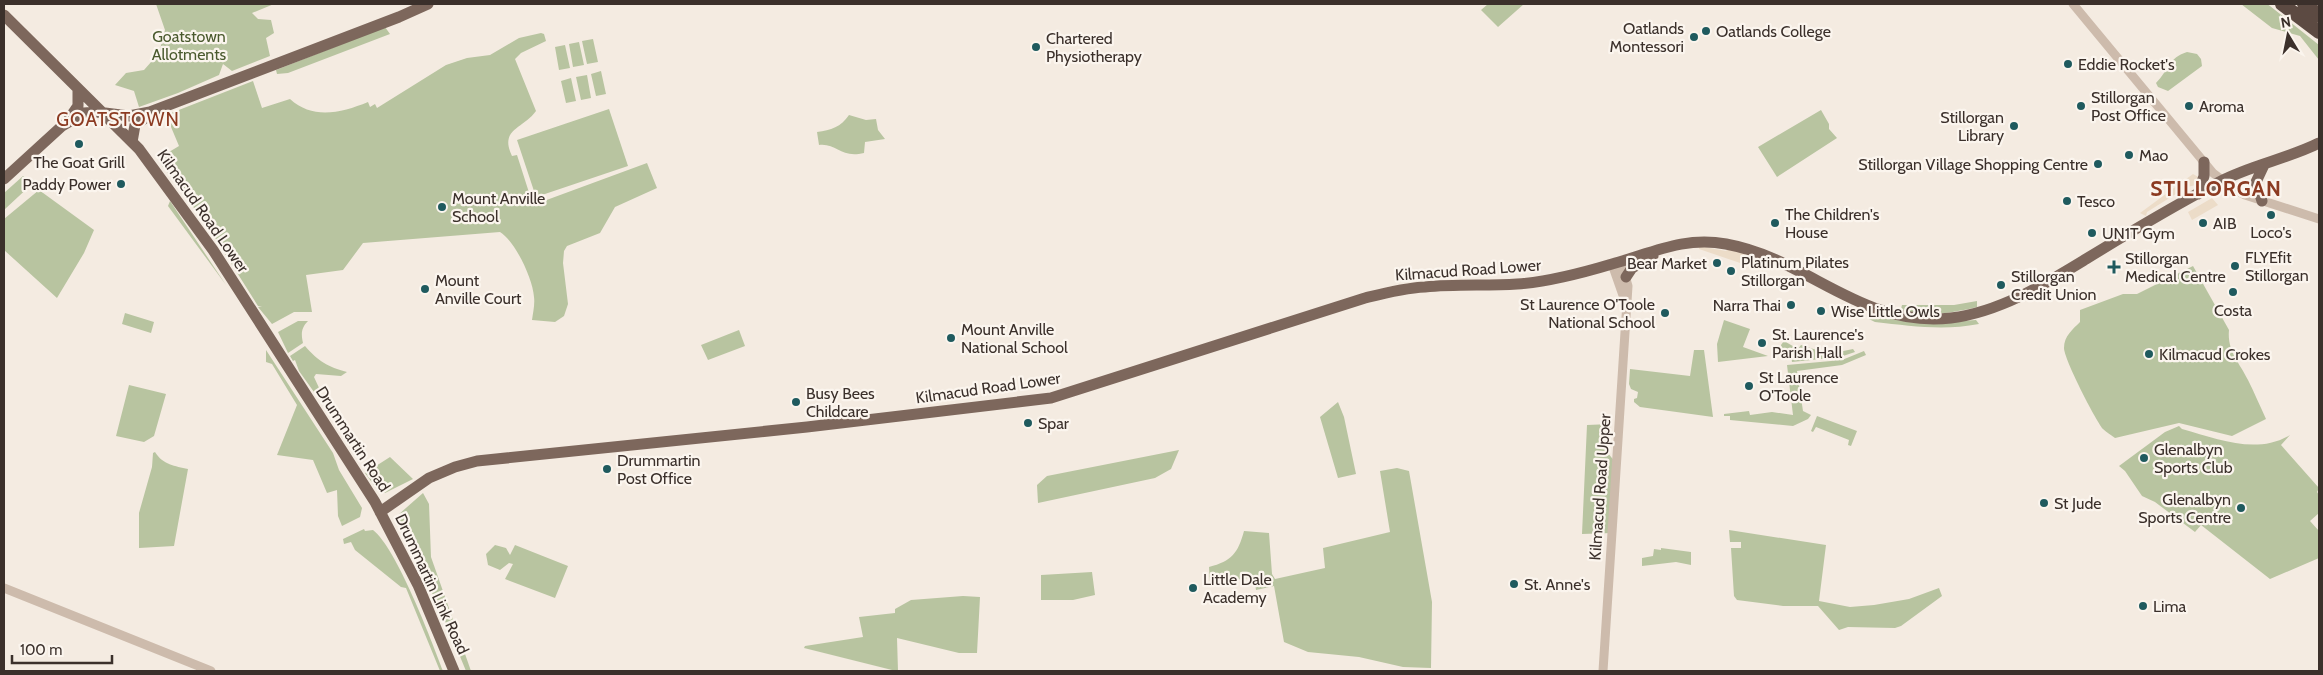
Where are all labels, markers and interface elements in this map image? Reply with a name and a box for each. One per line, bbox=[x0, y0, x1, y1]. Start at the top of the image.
north arrow bbox=[2263, 10, 2313, 60]
text: N bbox=[2279, 12, 2292, 32]
place label: Oatlands Montessori bbox=[1610, 19, 1684, 56]
place label: Oatlands College bbox=[1716, 22, 1831, 41]
marker: Oatlands College bbox=[1700, 25, 1712, 37]
park label: Goatstown Allotments bbox=[152, 27, 227, 64]
place label: Chartered Physiotherapy bbox=[1046, 29, 1142, 66]
marker: Oatlands Montessori bbox=[1688, 31, 1700, 43]
marker: Chartered Physiotherapy bbox=[1030, 41, 1042, 53]
place label: Eddie Rocket's bbox=[2078, 55, 2175, 74]
marker: Eddie Rocket's bbox=[2062, 58, 2074, 70]
place label: Stillorgan Post Office bbox=[2091, 88, 2166, 125]
place label: Aroma bbox=[2199, 97, 2245, 116]
marker: Stillorgan Post Office bbox=[2075, 100, 2087, 112]
marker: Aroma bbox=[2183, 100, 2195, 112]
district label: GOATSTOWN bbox=[56, 108, 180, 131]
place label: Stillorgan Library bbox=[1940, 108, 2004, 145]
marker: Stillorgan Library bbox=[2008, 120, 2020, 132]
marker: The Goat Grill bbox=[73, 138, 85, 150]
street label: Kilmacud Road Lower bbox=[153, 146, 253, 277]
place label: Mao bbox=[2139, 146, 2169, 165]
marker: Mao bbox=[2123, 149, 2135, 161]
place label: The Goat Grill bbox=[33, 153, 125, 172]
place label: Stillorgan Village Shopping Centre bbox=[1858, 155, 2088, 174]
marker: Stillorgan Village Shopping Centre bbox=[2092, 158, 2104, 170]
place label: Paddy Power bbox=[23, 175, 112, 194]
district label: STILLORGAN bbox=[2150, 176, 2282, 201]
marker: Paddy Power bbox=[115, 178, 127, 190]
place label: Mount Anville School bbox=[452, 189, 545, 226]
place label: Tesco bbox=[2077, 192, 2115, 211]
marker: Tesco bbox=[2061, 195, 2073, 207]
marker: Mount Anville School bbox=[436, 201, 448, 213]
place label: The Children's House bbox=[1785, 205, 1880, 242]
marker: Loco's bbox=[2265, 209, 2277, 221]
place label: AIB bbox=[2213, 214, 2237, 233]
marker: The Children's House bbox=[1769, 217, 1781, 229]
marker: AIB bbox=[2197, 217, 2209, 229]
place label: Loco's bbox=[2250, 223, 2292, 242]
place label: UN1T Gym bbox=[2102, 224, 2175, 243]
marker: UN1T Gym bbox=[2086, 227, 2098, 239]
place label: FLYEfit Stillorgan bbox=[2245, 248, 2309, 285]
place label: Stillorgan Medical Centre bbox=[2125, 249, 2226, 286]
place label: Platinum Pilates Stillorgan bbox=[1741, 253, 1849, 290]
place label: Bear Market bbox=[1627, 254, 1708, 273]
street label: Kilmacud Road Lower bbox=[1394, 255, 1542, 285]
marker: Bear Market bbox=[1711, 257, 1723, 269]
marker: Stillorgan Medical Centre bbox=[2107, 260, 2121, 274]
marker: FLYEfit Stillorgan bbox=[2229, 260, 2241, 272]
marker: Platinum Pilates Stillorgan bbox=[1725, 265, 1737, 277]
place label: Stillorgan Credit Union bbox=[2011, 267, 2097, 304]
place label: Mount Anville Court bbox=[435, 271, 522, 308]
marker: Stillorgan Credit Union bbox=[1995, 279, 2007, 291]
marker: Mount Anville Court bbox=[419, 283, 431, 295]
marker: Costa bbox=[2227, 286, 2239, 298]
place label: St Laurence O'Toole National School bbox=[1520, 295, 1655, 332]
place label: Narra Thai bbox=[1713, 296, 1781, 315]
marker: Narra Thai bbox=[1785, 299, 1797, 311]
place label: Costa bbox=[2214, 301, 2252, 320]
place label: Wise Little Owls bbox=[1831, 302, 1940, 321]
marker: Wise Little Owls bbox=[1815, 305, 1827, 317]
marker: St Laurence O'Toole National School bbox=[1659, 307, 1671, 319]
place label: Mount Anville National School bbox=[961, 320, 1068, 357]
place label: St. Laurence's Parish Hall bbox=[1772, 325, 1864, 362]
marker: Mount Anville National School bbox=[945, 332, 957, 344]
marker: St. Laurence's Parish Hall bbox=[1756, 337, 1768, 349]
place label: Kilmacud Crokes bbox=[2159, 345, 2271, 364]
marker: Kilmacud Crokes bbox=[2143, 348, 2155, 360]
street label: Kilmacud Road Lower bbox=[914, 368, 1063, 408]
place label: St Laurence O'Toole bbox=[1759, 368, 1839, 405]
marker: St Laurence O'Toole bbox=[1743, 380, 1755, 392]
street label: Drummartin Road bbox=[312, 383, 394, 495]
place label: Busy Bees Childcare bbox=[806, 384, 875, 421]
marker: Busy Bees Childcare bbox=[790, 396, 802, 408]
street label: Kilmacud Road Upper bbox=[1585, 412, 1615, 561]
place label: Spar bbox=[1038, 414, 1070, 433]
marker: Spar bbox=[1022, 417, 1034, 429]
place label: Glenalbyn Sports Club bbox=[2154, 440, 2233, 477]
place label: Drummartin Post Office bbox=[617, 451, 701, 488]
marker: Glenalbyn Sports Club bbox=[2138, 452, 2150, 464]
marker: Drummartin Post Office bbox=[601, 463, 613, 475]
place label: Glenalbyn Sports Centre bbox=[2138, 490, 2231, 527]
place label: St Jude bbox=[2054, 494, 2101, 513]
marker: St Jude bbox=[2038, 497, 2050, 509]
marker: Glenalbyn Sports Centre bbox=[2235, 502, 2247, 514]
street label: Drummartin Link Road bbox=[391, 511, 473, 657]
place label: Little Dale Academy bbox=[1203, 570, 1272, 607]
place label: St. Anne's bbox=[1524, 575, 1591, 594]
marker: St. Anne's bbox=[1508, 578, 1520, 590]
marker: Little Dale Academy bbox=[1187, 582, 1199, 594]
place label: Lima bbox=[2153, 597, 2186, 616]
marker: Lima bbox=[2137, 600, 2149, 612]
scale bar bbox=[12, 632, 112, 664]
text: 100 m bbox=[20, 641, 62, 659]

